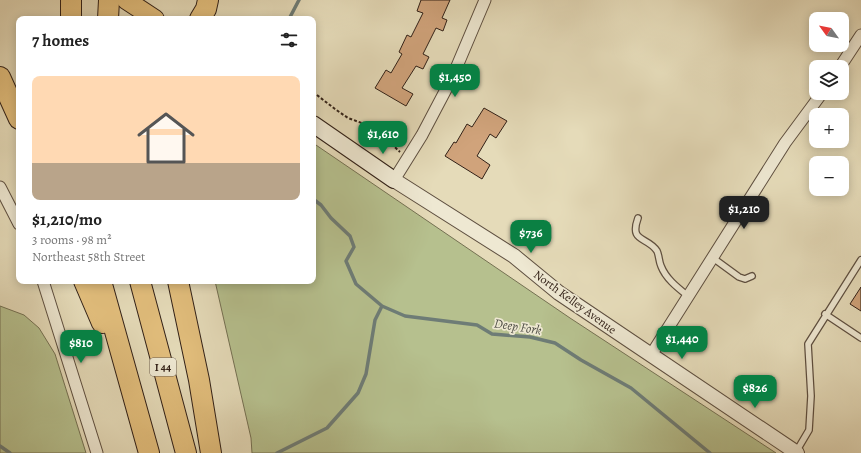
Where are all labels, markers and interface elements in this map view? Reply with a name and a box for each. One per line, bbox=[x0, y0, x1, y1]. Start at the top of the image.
north arrow bbox=[809, 12, 849, 52]
map controls bbox=[809, 12, 849, 196]
text: 7 homes bbox=[32, 29, 89, 52]
icon: filters bbox=[278, 29, 300, 51]
button: layers bbox=[809, 60, 849, 100]
pin: $1,450 bbox=[422, 64, 488, 98]
text: $1,450 bbox=[439, 68, 471, 85]
icon: home bbox=[130, 102, 202, 174]
button: + bbox=[809, 108, 849, 148]
pin: $1,610 bbox=[350, 121, 416, 155]
text: $1,610 bbox=[367, 125, 399, 142]
button: − bbox=[809, 156, 849, 196]
pin: $1,210 bbox=[711, 196, 777, 230]
text: $1,210 bbox=[728, 200, 760, 217]
text: $1,210/mo bbox=[32, 208, 102, 231]
pin: $736 bbox=[507, 220, 555, 254]
text: $736 bbox=[519, 224, 543, 241]
text: 3 rooms · 98 m² bbox=[32, 231, 111, 248]
text: Northeast 58th Street bbox=[32, 248, 145, 265]
street label: North Kelley Avenue bbox=[530, 266, 620, 338]
water label: Deep Fork bbox=[493, 314, 543, 339]
pin: $1,440 bbox=[649, 326, 715, 360]
pin: $810 bbox=[57, 330, 105, 364]
text: $1,440 bbox=[666, 330, 698, 347]
text: $810 bbox=[69, 334, 93, 351]
road number: I 44 bbox=[150, 358, 176, 376]
pin: $826 bbox=[731, 375, 779, 409]
text: $826 bbox=[743, 379, 767, 396]

